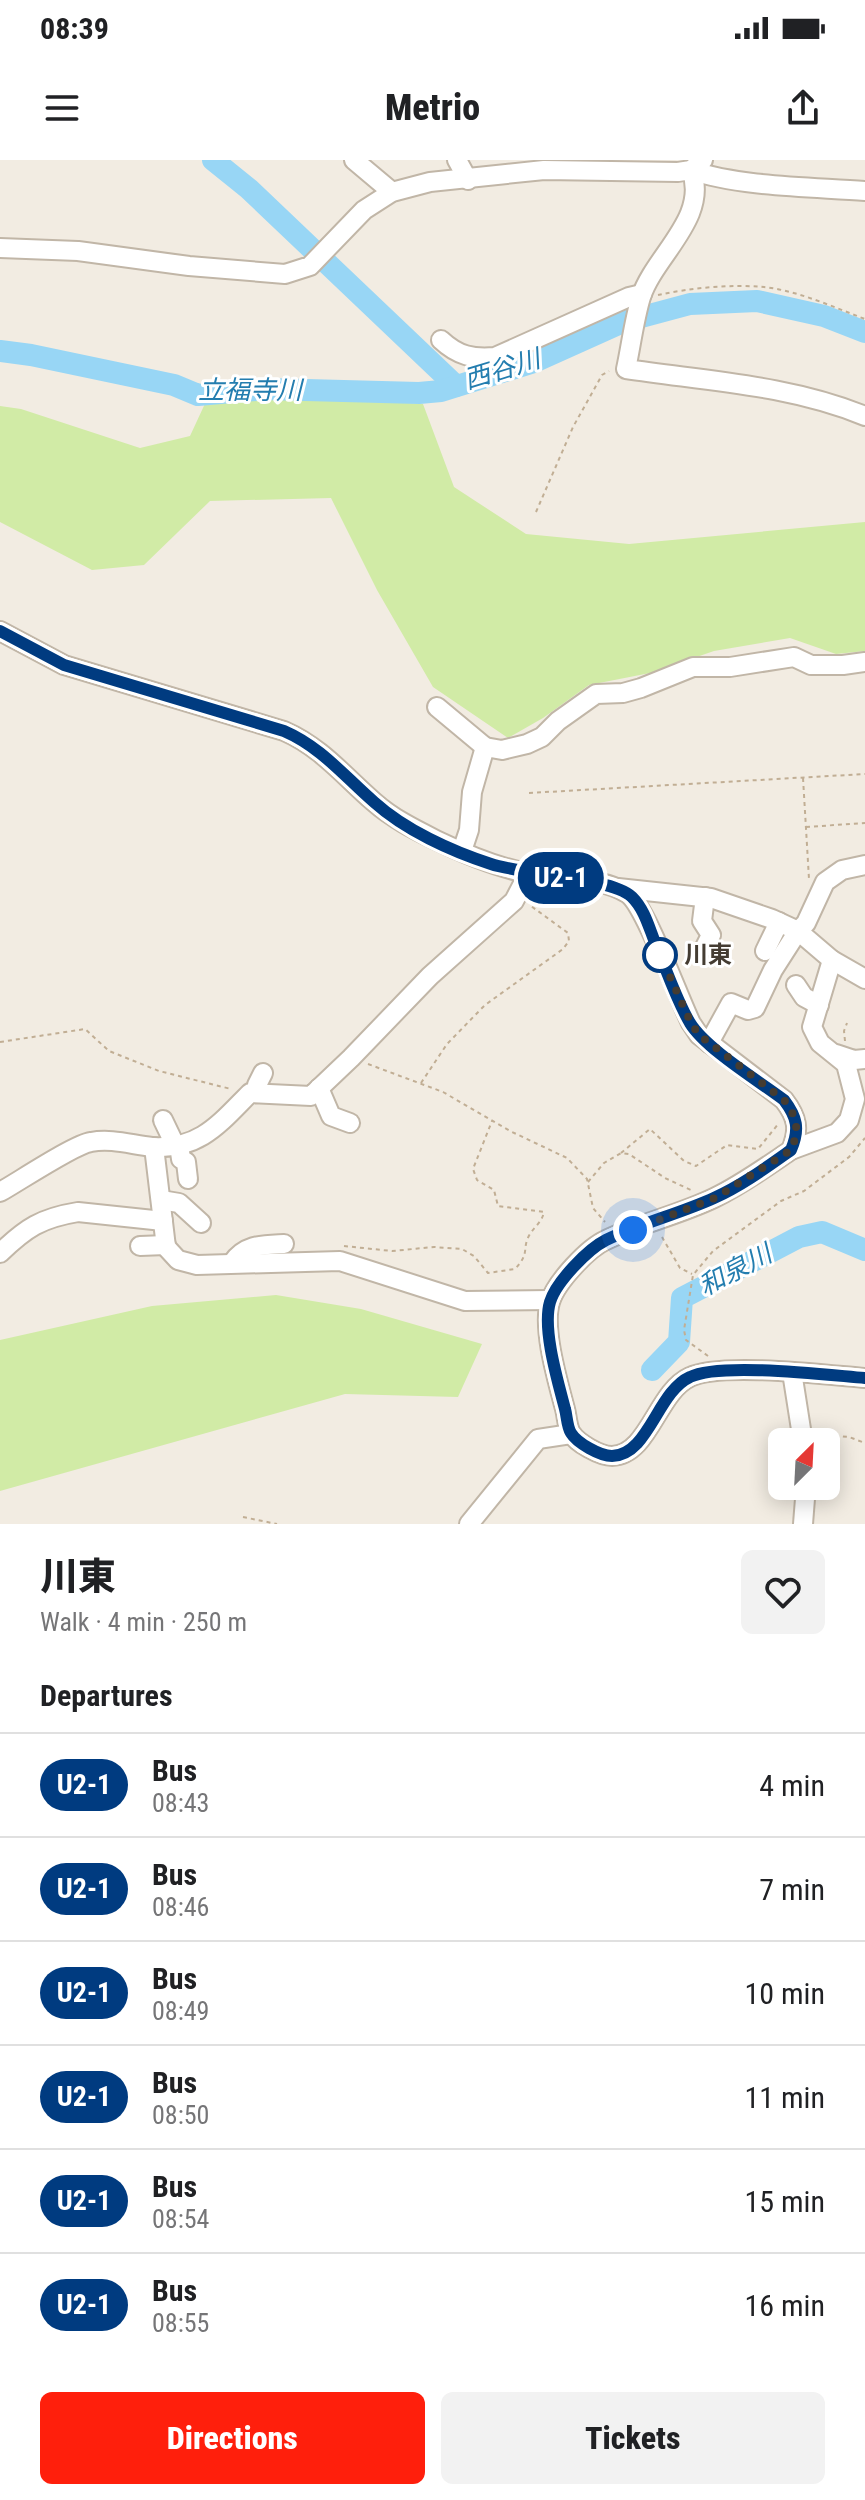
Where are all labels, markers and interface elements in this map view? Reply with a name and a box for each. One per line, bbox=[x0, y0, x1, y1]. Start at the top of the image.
text: 08:39 bbox=[40, 11, 109, 46]
icon: menu bbox=[40, 86, 84, 130]
icon: share bbox=[781, 86, 825, 130]
text: Metrio bbox=[385, 87, 480, 129]
water label: 西谷川 bbox=[460, 342, 547, 395]
water label: 立福寺川 bbox=[198, 375, 305, 405]
line badge: U2-1 bbox=[505, 852, 617, 904]
text: U2-1 bbox=[534, 861, 588, 894]
marker: 川東 bbox=[643, 938, 677, 972]
place label: 川東 bbox=[684, 941, 732, 969]
your location bbox=[613, 1210, 653, 1250]
water label: 和泉川 bbox=[694, 1237, 779, 1302]
north arrow bbox=[768, 1428, 840, 1500]
map controls bbox=[768, 1428, 840, 1500]
button: heart bbox=[741, 1550, 825, 1634]
text: 川東 bbox=[40, 1555, 116, 1599]
text: Walk · 4 min · 250 m bbox=[40, 1607, 247, 1637]
text: Departures bbox=[40, 1678, 173, 1713]
text: Bus bbox=[152, 1753, 197, 1788]
text: U2-1 bbox=[57, 1768, 111, 1801]
text: 4 min bbox=[759, 1768, 825, 1803]
text: 08:43 bbox=[152, 1788, 209, 1818]
text: Bus bbox=[152, 1857, 197, 1892]
text: U2-1 bbox=[57, 1872, 111, 1905]
text: 7 min bbox=[759, 1872, 825, 1907]
text: 08:46 bbox=[152, 1892, 209, 1922]
text: Bus bbox=[152, 1961, 197, 1996]
text: U2-1 bbox=[57, 1976, 111, 2009]
text: 10 min bbox=[744, 1976, 825, 2011]
text: 08:49 bbox=[152, 1996, 209, 2026]
text: Bus bbox=[152, 2065, 197, 2100]
text: U2-1 bbox=[57, 2080, 111, 2113]
text: 11 min bbox=[744, 2080, 825, 2115]
text: 08:50 bbox=[152, 2100, 209, 2130]
text: Bus bbox=[152, 2169, 197, 2204]
text: U2-1 bbox=[57, 2184, 111, 2217]
text: 15 min bbox=[744, 2184, 825, 2219]
text: 08:54 bbox=[152, 2204, 209, 2234]
text: Bus bbox=[152, 2273, 197, 2308]
text: U2-1 bbox=[57, 2288, 111, 2321]
text: 16 min bbox=[744, 2288, 825, 2323]
text: 08:55 bbox=[152, 2308, 209, 2338]
button: Directions bbox=[40, 2392, 425, 2484]
button: Tickets bbox=[441, 2392, 825, 2484]

